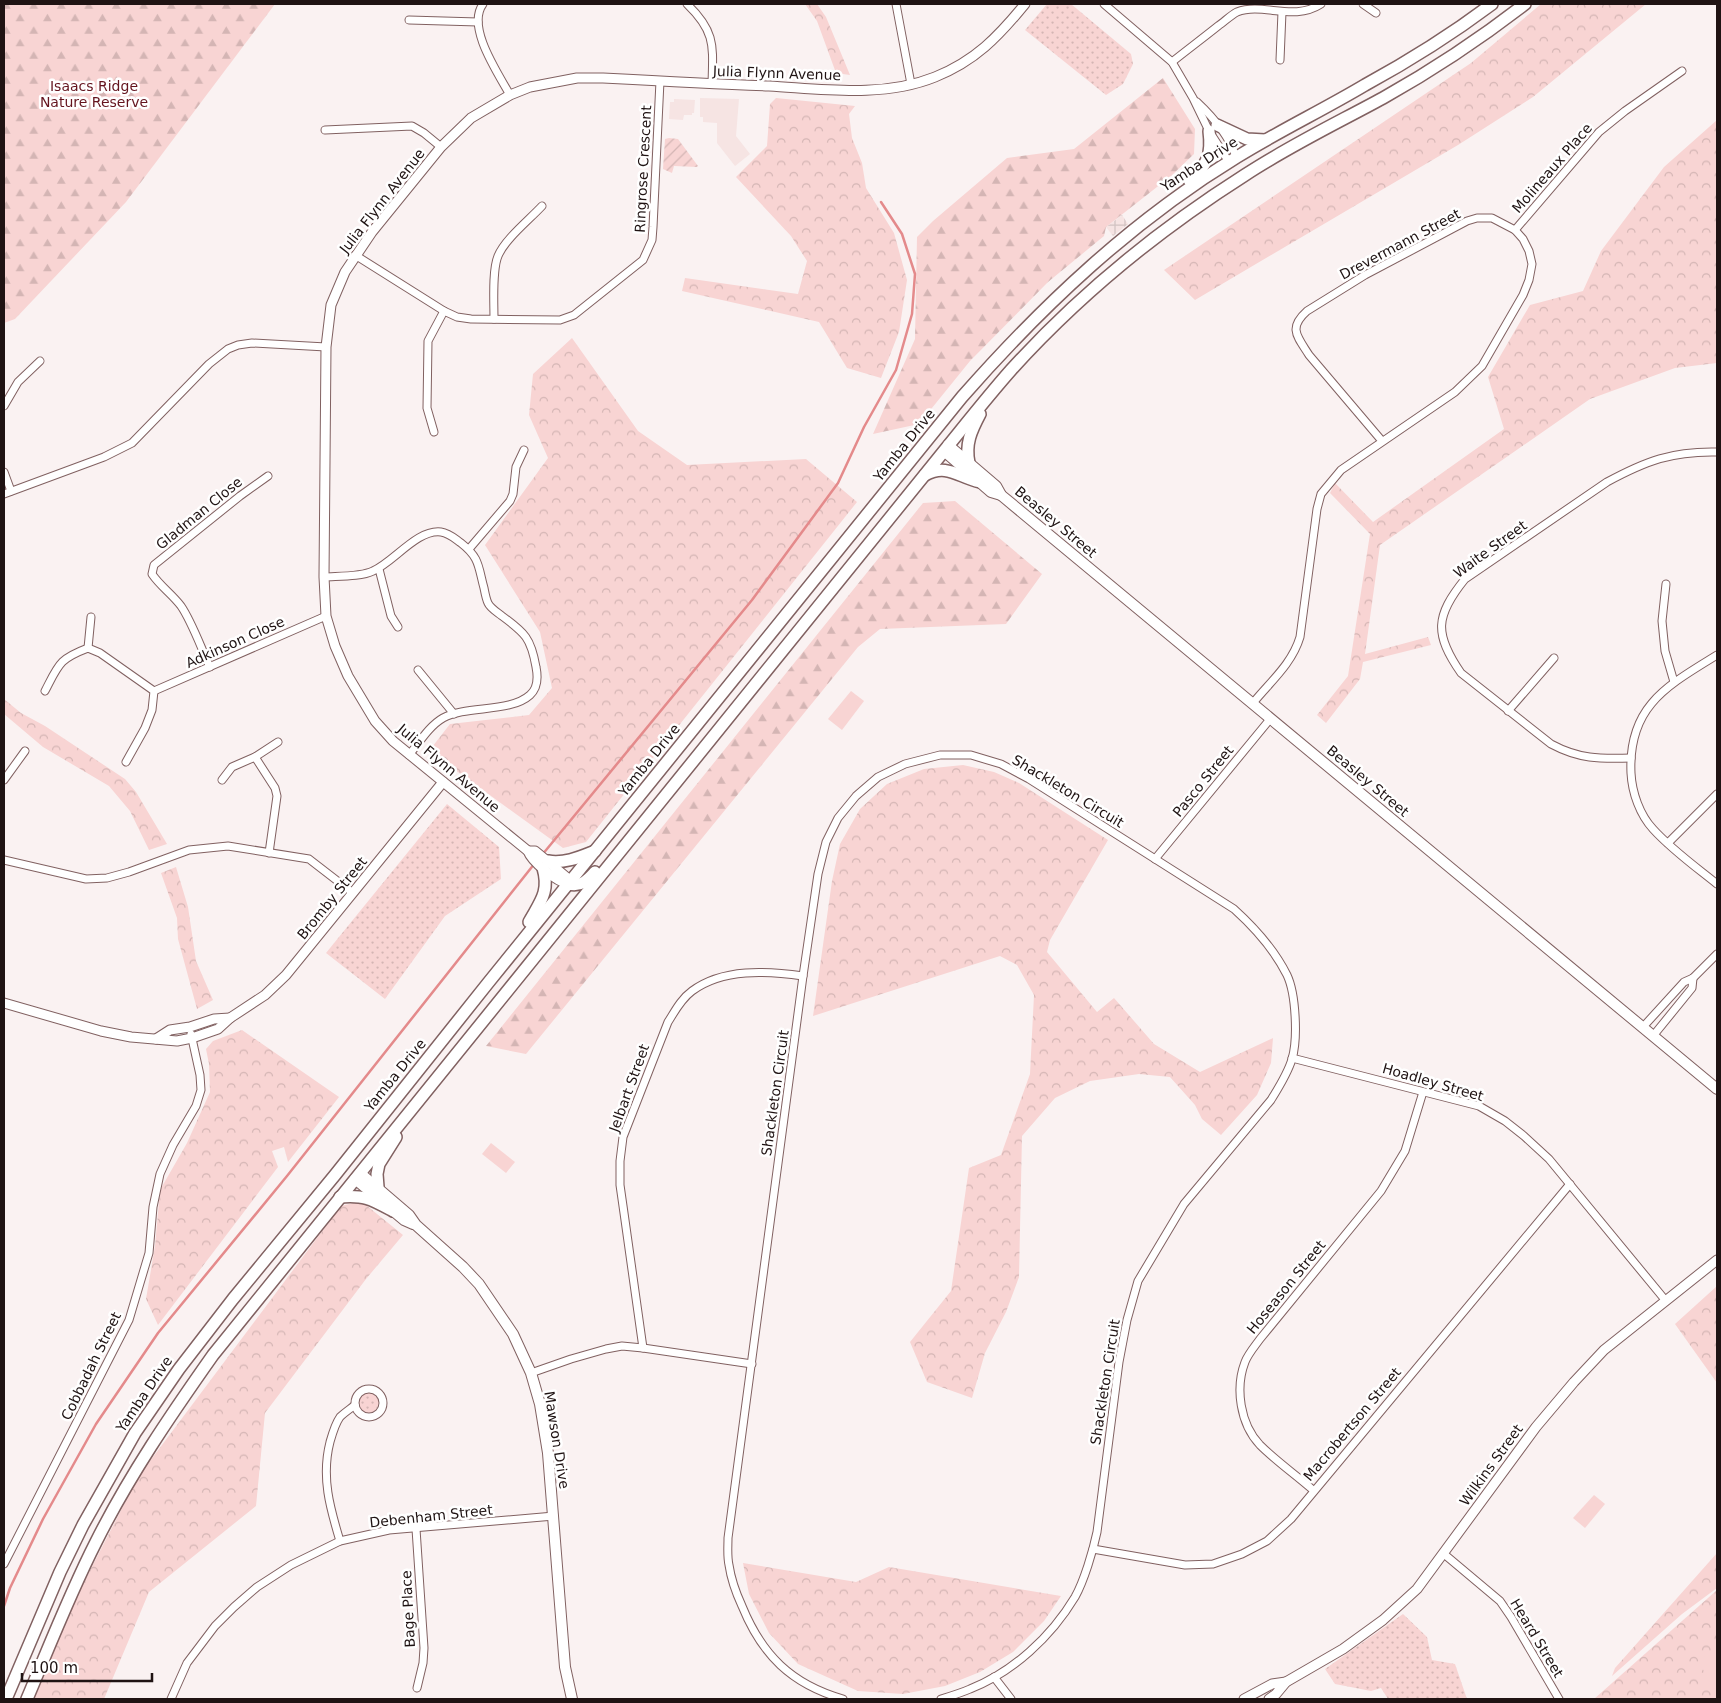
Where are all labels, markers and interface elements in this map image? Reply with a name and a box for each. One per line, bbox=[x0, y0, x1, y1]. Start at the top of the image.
street label: Julia Flynn Avenue bbox=[712, 63, 841, 83]
park label: Isaacs Ridge Nature Reserve bbox=[40, 78, 148, 110]
street label: Ringrose Crescent bbox=[632, 104, 654, 233]
street label: Molineaux Place bbox=[1509, 120, 1595, 216]
street label: Yamba Drive bbox=[1157, 133, 1240, 195]
street label: Julia Flynn Avenue bbox=[336, 146, 428, 257]
street label: Drevermann Street bbox=[1337, 205, 1463, 283]
street label: Yamba Drive bbox=[869, 406, 938, 485]
street label: Gladman Close bbox=[153, 473, 245, 553]
street label: Beasley Street bbox=[1012, 483, 1101, 561]
street label: Waite Street bbox=[1450, 517, 1530, 581]
street label: Adkinson Close bbox=[183, 613, 287, 671]
street label: Julia Flynn Avenue bbox=[394, 720, 503, 815]
street label: Yamba Drive bbox=[614, 721, 683, 800]
street label: Pasco Street bbox=[1169, 742, 1237, 820]
street label: Beasley Street bbox=[1324, 742, 1413, 820]
street label: Shackleton Circuit bbox=[1009, 751, 1127, 831]
street label: Bromby Street bbox=[294, 853, 370, 942]
street label: Shackleton Circuit bbox=[758, 1028, 792, 1157]
street label: Yamba Drive bbox=[360, 1036, 429, 1115]
street label: Jelbart Street bbox=[605, 1041, 652, 1135]
street label: Hoadley Street bbox=[1381, 1060, 1486, 1104]
street label: Hoseason Street bbox=[1243, 1237, 1329, 1337]
street label: Cobbadah Street bbox=[58, 1309, 124, 1423]
street label: Shackleton Circuit bbox=[1087, 1317, 1123, 1446]
street label: Yamba Drive bbox=[112, 1353, 175, 1436]
street label: Macrobertson Street bbox=[1300, 1364, 1404, 1484]
street label: Mawson Drive bbox=[541, 1390, 573, 1490]
street label: Wilkins Street bbox=[1456, 1421, 1526, 1509]
street label: Debenham Street bbox=[369, 1502, 494, 1530]
street label: Bage Place bbox=[398, 1570, 418, 1648]
street label: Heard Street bbox=[1507, 1596, 1567, 1681]
scale bar bbox=[22, 1650, 152, 1682]
text: 100 m bbox=[30, 1659, 78, 1677]

